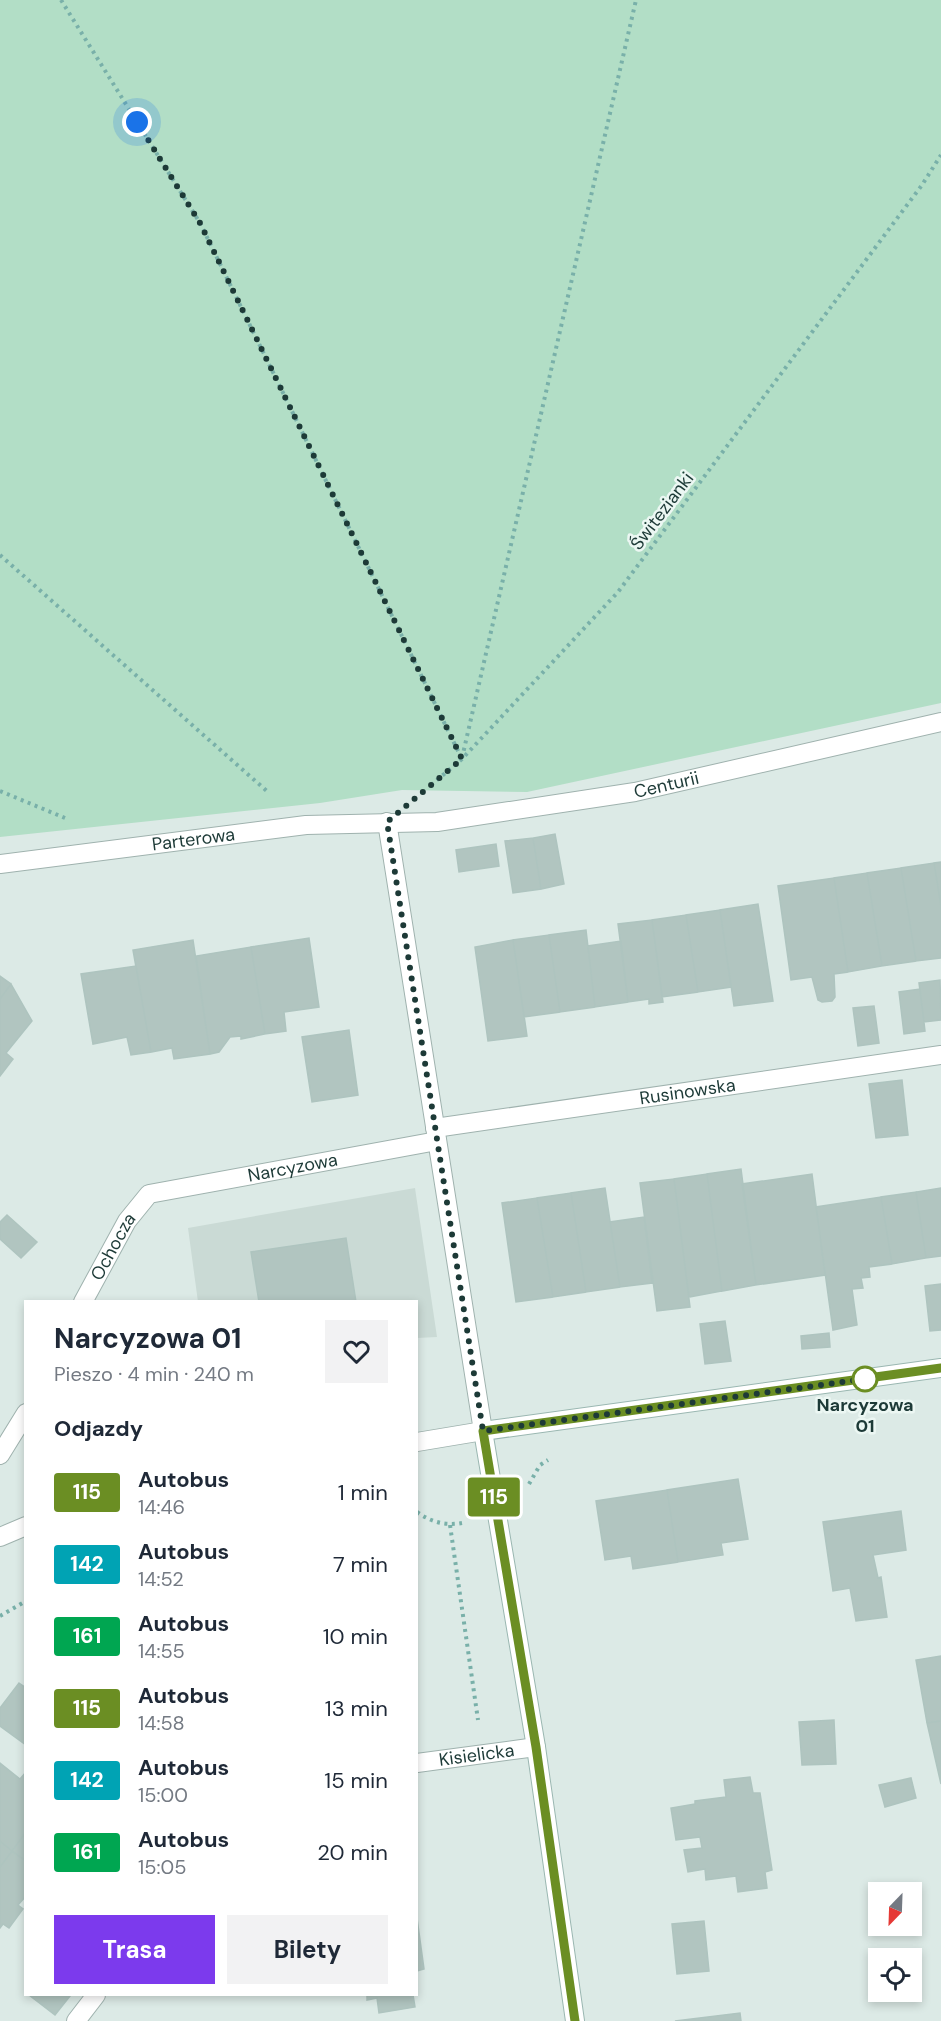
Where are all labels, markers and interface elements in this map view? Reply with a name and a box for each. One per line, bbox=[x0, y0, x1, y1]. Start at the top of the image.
your location bbox=[122, 107, 152, 137]
street label: Świtezianki bbox=[625, 467, 699, 555]
street label: Centurii bbox=[631, 766, 701, 804]
street label: Parterowa bbox=[151, 822, 236, 857]
street label: Rusinowska bbox=[638, 1073, 737, 1110]
street label: Narcyzowa bbox=[246, 1148, 339, 1188]
street label: Ochocza bbox=[85, 1208, 141, 1285]
text: Narcyzowa 01 bbox=[54, 1320, 241, 1357]
button: heart bbox=[325, 1320, 388, 1383]
text: Pieszo · 4 min · 240 m bbox=[54, 1361, 254, 1387]
marker: Narcyzowa 01 bbox=[852, 1366, 878, 1392]
place label: Narcyzowa 01 bbox=[816, 1393, 914, 1438]
text: Odjazdy bbox=[54, 1414, 143, 1443]
text: Autobus bbox=[138, 1465, 229, 1494]
text: 115 bbox=[73, 1478, 101, 1506]
text: 1 min bbox=[338, 1478, 388, 1507]
line badge: 115 bbox=[460, 1478, 528, 1516]
text: 115 bbox=[480, 1483, 508, 1511]
text: 14:46 bbox=[138, 1494, 185, 1520]
text: Autobus bbox=[138, 1537, 229, 1566]
text: 142 bbox=[70, 1550, 104, 1578]
text: 7 min bbox=[333, 1550, 388, 1579]
text: 14:52 bbox=[138, 1566, 184, 1592]
text: Autobus bbox=[138, 1609, 229, 1638]
text: 161 bbox=[73, 1622, 101, 1650]
text: 10 min bbox=[323, 1622, 388, 1651]
text: 14:55 bbox=[138, 1638, 185, 1664]
text: Autobus bbox=[138, 1681, 229, 1710]
text: 115 bbox=[73, 1694, 101, 1722]
text: 13 min bbox=[325, 1694, 388, 1723]
text: 14:58 bbox=[138, 1710, 185, 1736]
street label: Kisielicka bbox=[437, 1738, 516, 1772]
text: Autobus bbox=[138, 1753, 229, 1782]
text: 142 bbox=[70, 1766, 104, 1794]
text: 15 min bbox=[324, 1766, 388, 1795]
text: 15:00 bbox=[138, 1782, 188, 1808]
text: Autobus bbox=[138, 1825, 229, 1854]
text: 161 bbox=[73, 1838, 101, 1866]
text: 20 min bbox=[317, 1838, 388, 1867]
text: 15:05 bbox=[138, 1854, 186, 1880]
north arrow bbox=[868, 1882, 922, 1936]
map controls bbox=[868, 1882, 922, 2002]
button: Trasa bbox=[54, 1915, 215, 1984]
button: Bilety bbox=[227, 1915, 388, 1984]
button: locate bbox=[868, 1948, 922, 2002]

